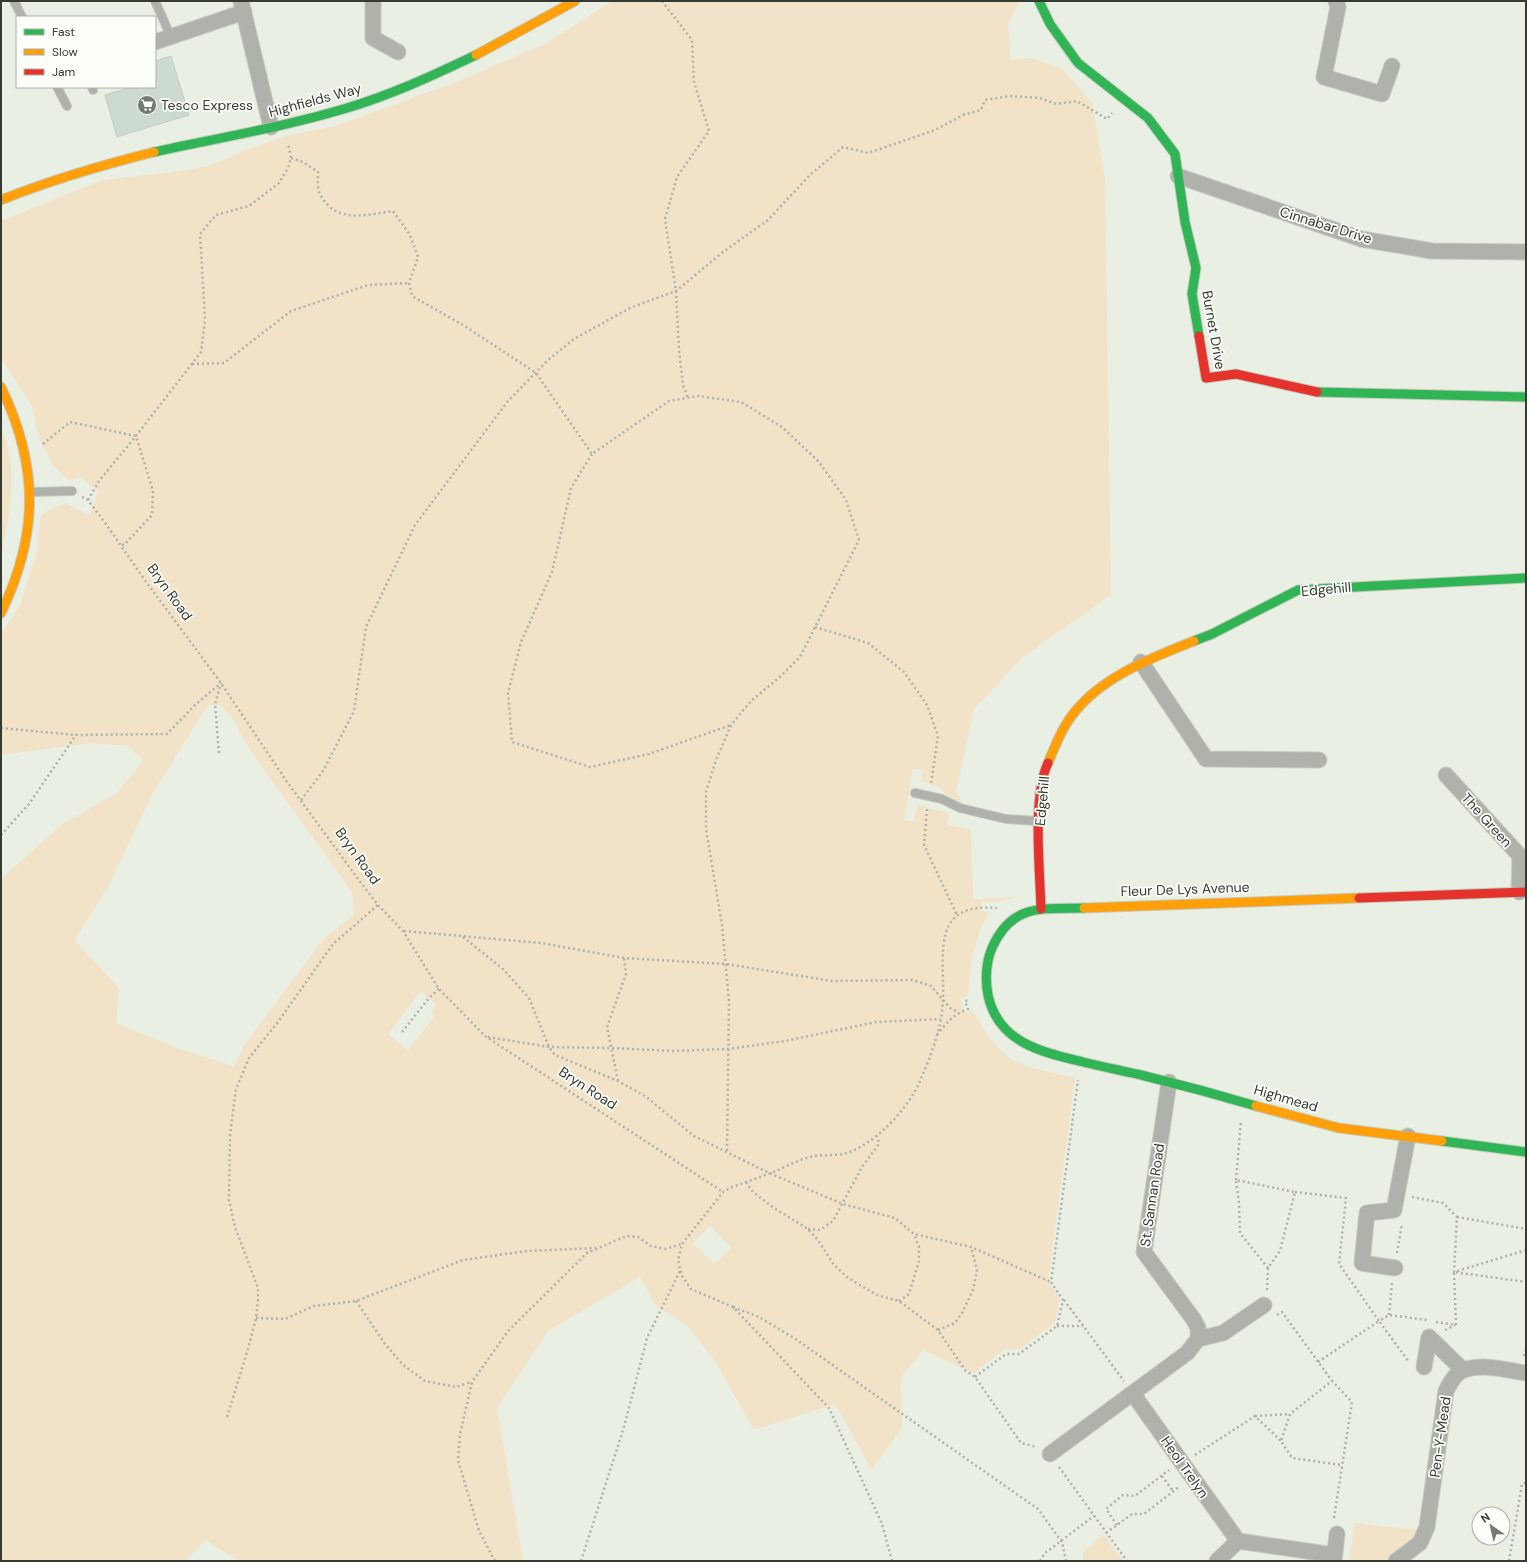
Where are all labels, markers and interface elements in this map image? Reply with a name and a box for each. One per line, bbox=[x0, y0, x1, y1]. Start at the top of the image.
legend bbox=[16, 16, 156, 88]
text: Fast bbox=[52, 24, 75, 40]
text: Slow bbox=[52, 44, 78, 60]
text: Jam bbox=[52, 64, 75, 80]
street label: Highfields Way bbox=[267, 79, 364, 121]
supermarket icon: Tesco Express bbox=[136, 94, 158, 116]
place label: Tesco Express bbox=[161, 96, 253, 114]
street label: Cinnabar Drive bbox=[1278, 202, 1374, 248]
street label: Burnet Drive bbox=[1198, 289, 1230, 371]
street label: Bryn Road bbox=[143, 560, 197, 624]
street label: Edgehill bbox=[1300, 578, 1352, 600]
street label: Edgehill bbox=[1031, 775, 1053, 827]
street label: The Green bbox=[1458, 789, 1516, 851]
street label: Bryn Road bbox=[331, 824, 385, 888]
street label: Fleur De Lys Avenue bbox=[1120, 878, 1250, 900]
street label: Bryn Road bbox=[556, 1063, 620, 1113]
street label: Highmead bbox=[1252, 1080, 1320, 1116]
street label: St. Sannan Road bbox=[1136, 1142, 1168, 1248]
street label: Pen-Y-Mead bbox=[1425, 1395, 1455, 1479]
street label: Heol Trelyn bbox=[1157, 1433, 1213, 1501]
north arrow bbox=[1471, 1506, 1511, 1546]
text: N bbox=[1478, 1510, 1493, 1526]

